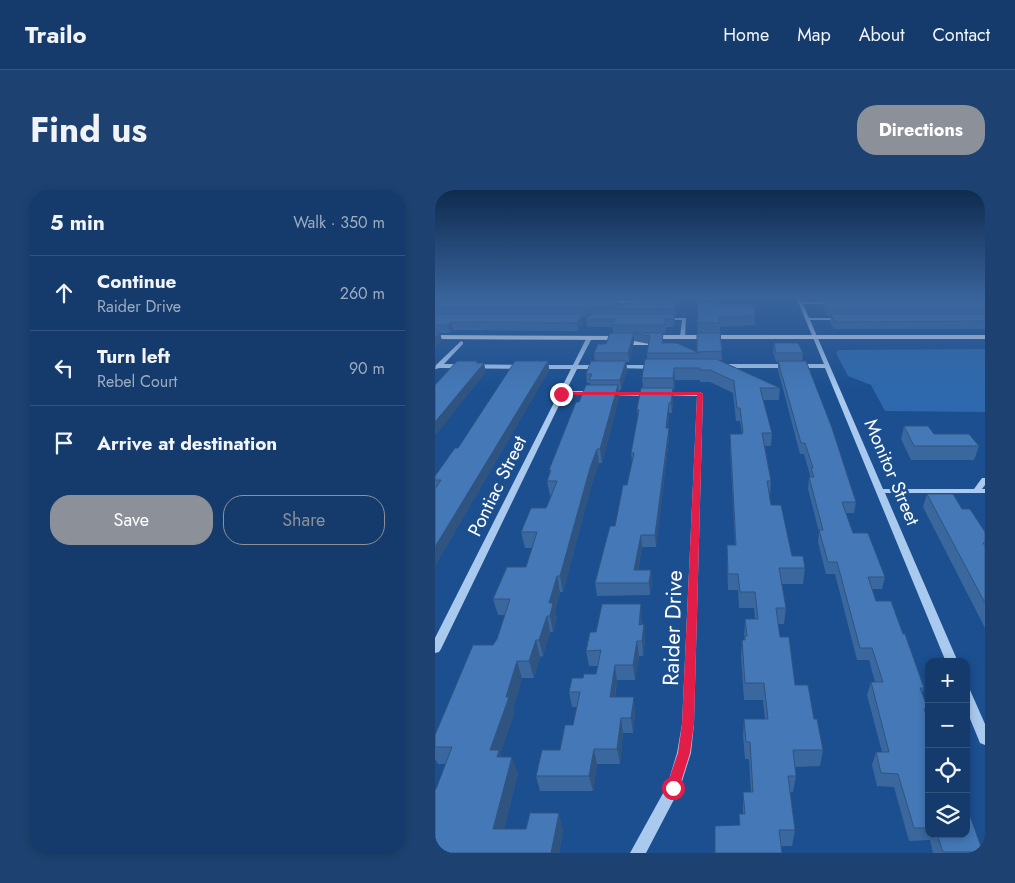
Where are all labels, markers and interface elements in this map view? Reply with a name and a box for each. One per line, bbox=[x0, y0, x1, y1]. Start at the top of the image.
text: Trailo bbox=[25, 17, 87, 52]
text: Home bbox=[723, 22, 769, 48]
text: Map bbox=[797, 22, 831, 48]
text: About bbox=[859, 22, 904, 48]
text: Contact bbox=[932, 22, 990, 48]
text: Find us bbox=[30, 105, 147, 155]
button: Directions bbox=[857, 105, 985, 155]
text: 5 min bbox=[50, 208, 105, 238]
text: Walk · 350 m bbox=[293, 211, 385, 234]
text: Continue bbox=[97, 268, 176, 295]
icon: ahead bbox=[50, 279, 78, 307]
text: 260 m bbox=[340, 282, 385, 305]
text: Raider Drive bbox=[97, 295, 181, 318]
text: Turn left bbox=[97, 343, 170, 370]
icon: left bbox=[50, 354, 78, 382]
text: 90 m bbox=[349, 357, 385, 380]
text: Rebel Court bbox=[97, 370, 177, 393]
route end bbox=[550, 383, 573, 406]
street label: Monitor Street bbox=[857, 415, 927, 530]
icon: arrive bbox=[50, 429, 78, 457]
text: Arrive at destination bbox=[97, 430, 277, 457]
street label: Pontiac Street bbox=[461, 431, 533, 541]
button: Save bbox=[50, 495, 213, 545]
button: Share bbox=[223, 495, 385, 545]
street label: Raider Drive bbox=[654, 570, 690, 686]
map controls bbox=[925, 658, 970, 838]
button: + bbox=[925, 658, 970, 703]
button: − bbox=[925, 703, 970, 748]
button: locate bbox=[925, 748, 970, 793]
route start bbox=[662, 777, 685, 800]
button: layers bbox=[925, 793, 970, 838]

